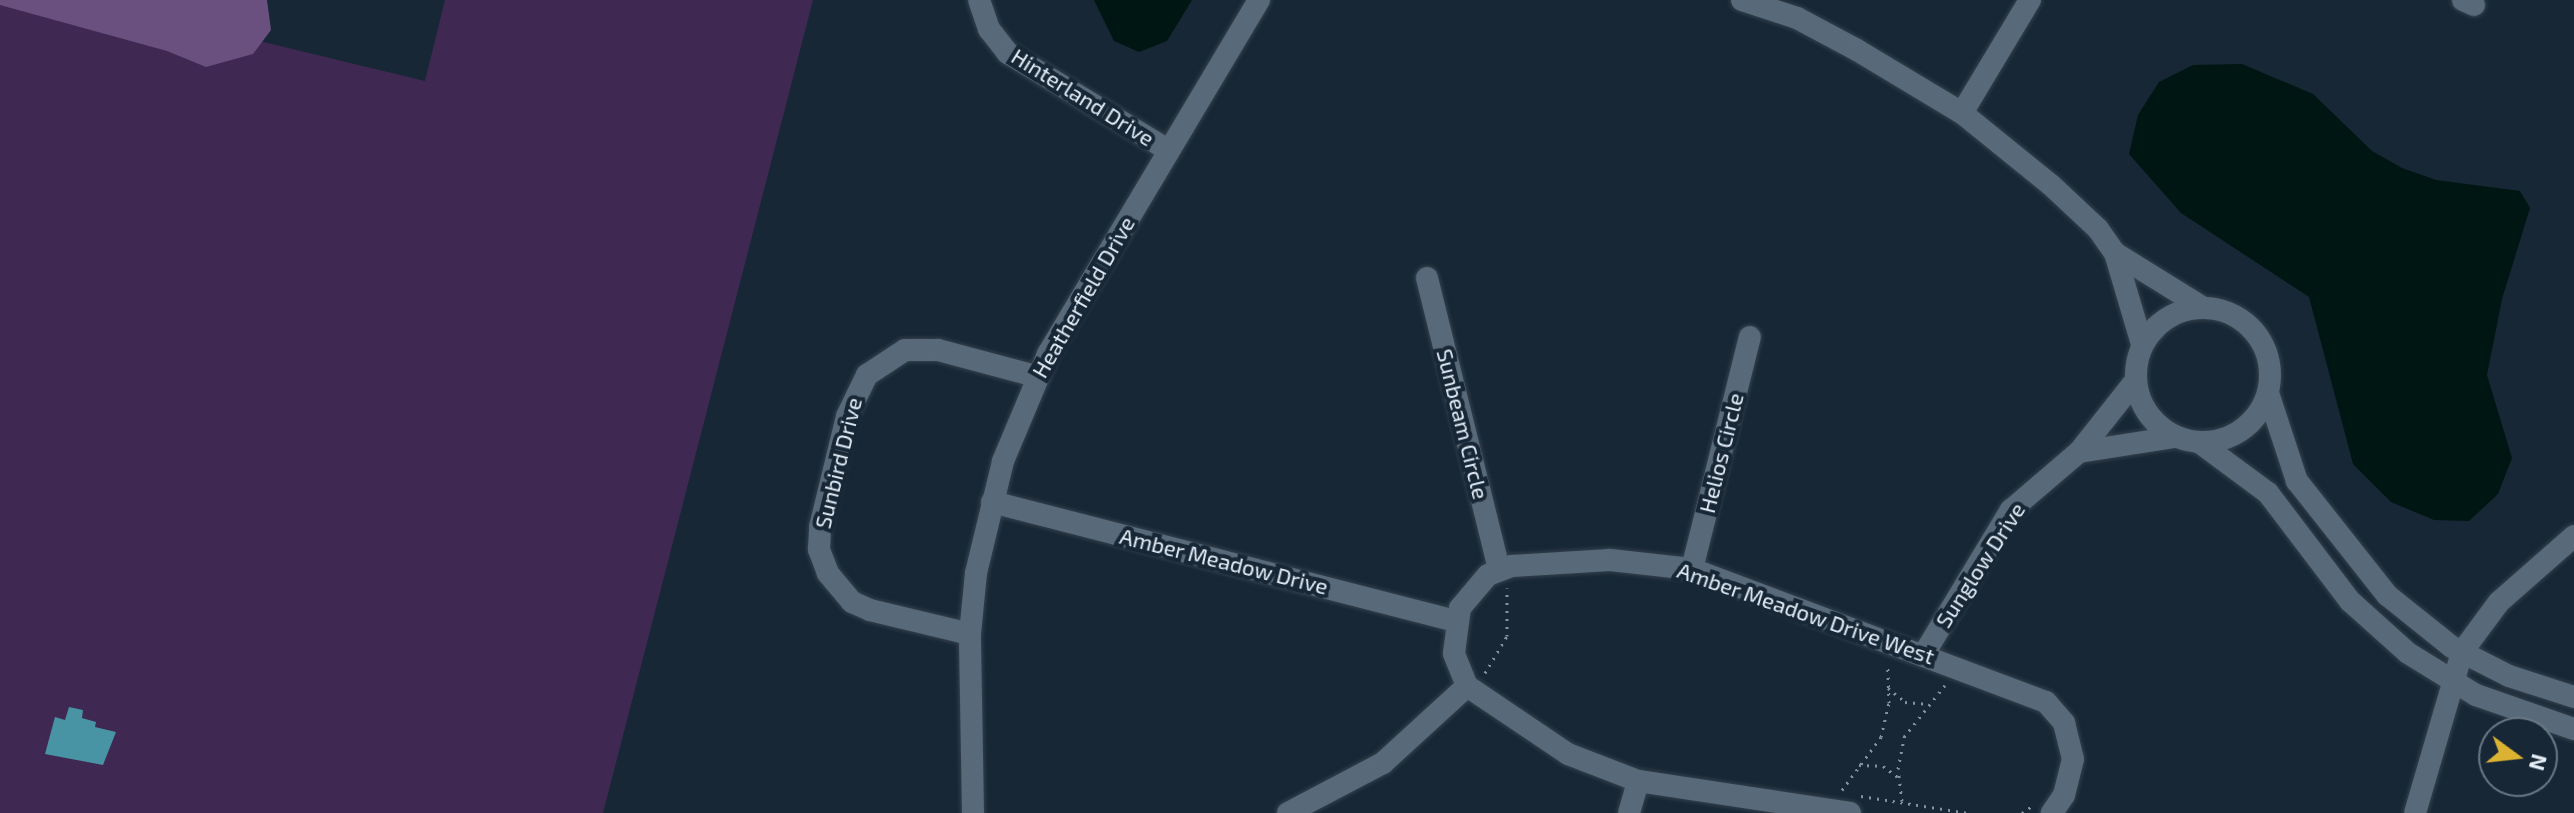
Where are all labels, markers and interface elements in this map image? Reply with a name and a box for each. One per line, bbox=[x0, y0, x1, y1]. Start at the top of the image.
street label: Hinterland Drive bbox=[1007, 43, 1159, 151]
street label: Heatherfield Drive bbox=[1026, 212, 1140, 382]
street label: Sunbeam Circle bbox=[1432, 346, 1494, 502]
street label: Helios Circle bbox=[1693, 390, 1749, 516]
street label: Sunbird Drive bbox=[809, 395, 867, 531]
street label: Sunglow Drive bbox=[1930, 497, 2030, 633]
street label: Amber Meadow Drive bbox=[1117, 522, 1331, 600]
street label: Amber Meadow Drive West bbox=[1673, 556, 1939, 670]
north arrow bbox=[2478, 717, 2558, 797]
text: N bbox=[2525, 752, 2554, 774]

